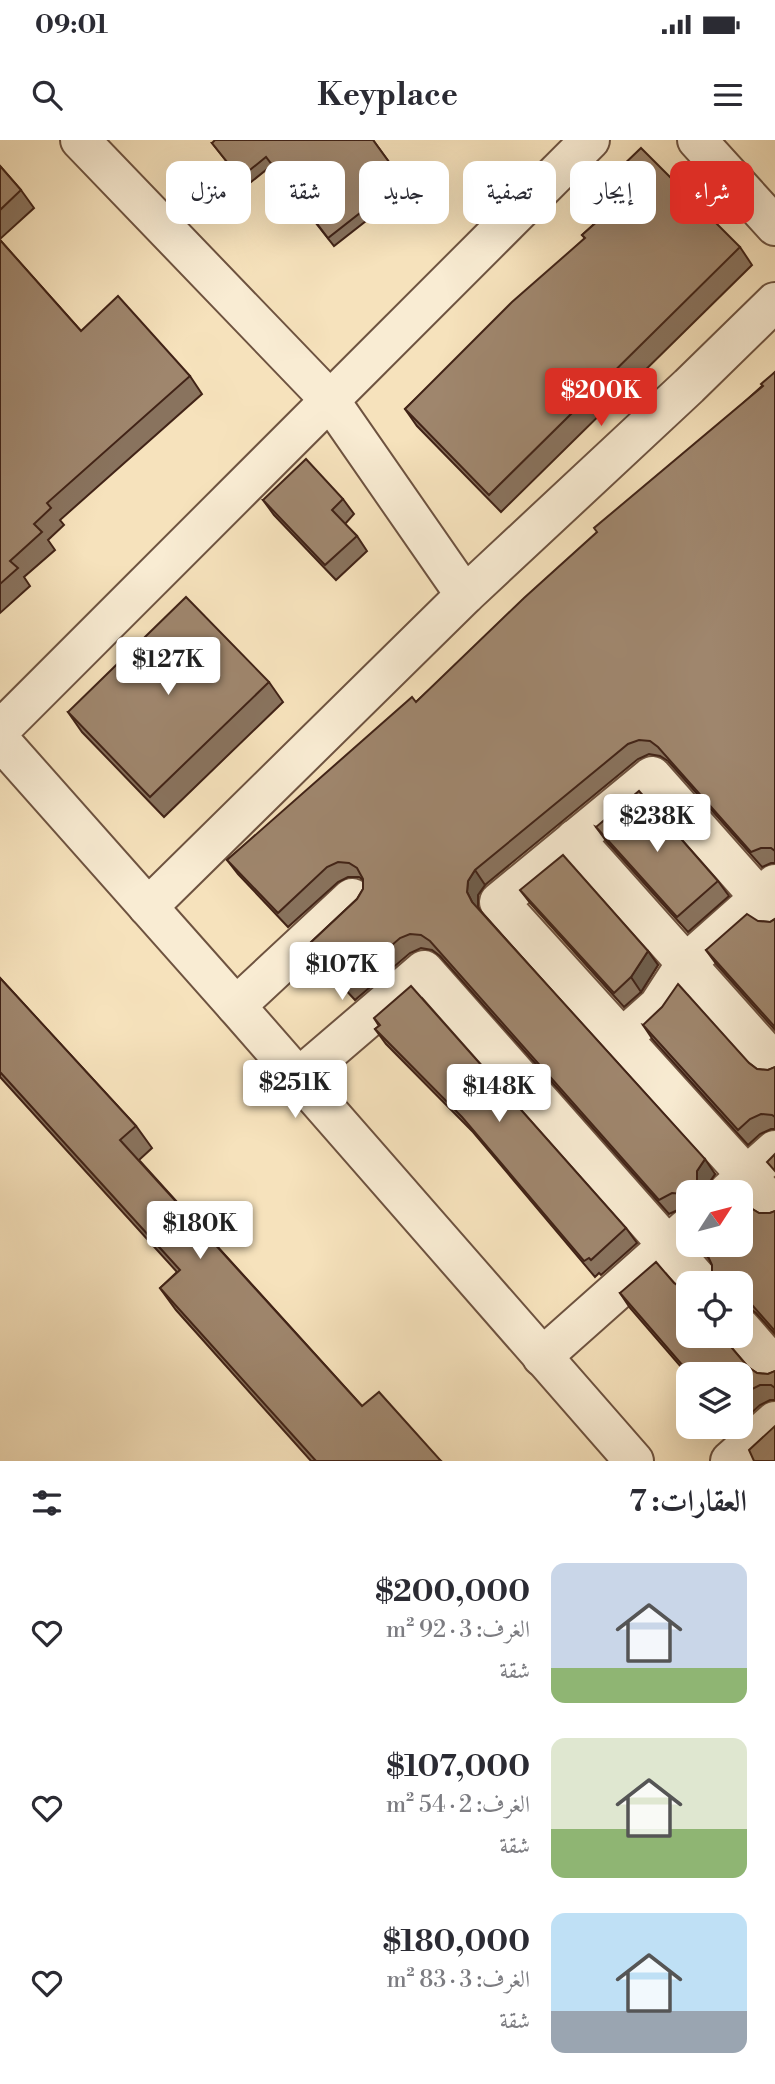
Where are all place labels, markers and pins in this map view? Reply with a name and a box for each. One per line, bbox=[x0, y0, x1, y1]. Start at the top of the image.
pin: $200K bbox=[552, 369, 650, 428]
pin: $127K bbox=[119, 638, 217, 697]
pin: $238K bbox=[608, 794, 706, 854]
pin: $107K bbox=[293, 942, 391, 1002]
pin: $251K bbox=[246, 1060, 344, 1120]
pin: $148K bbox=[450, 1065, 548, 1124]
pin: $180K bbox=[151, 1202, 249, 1261]

